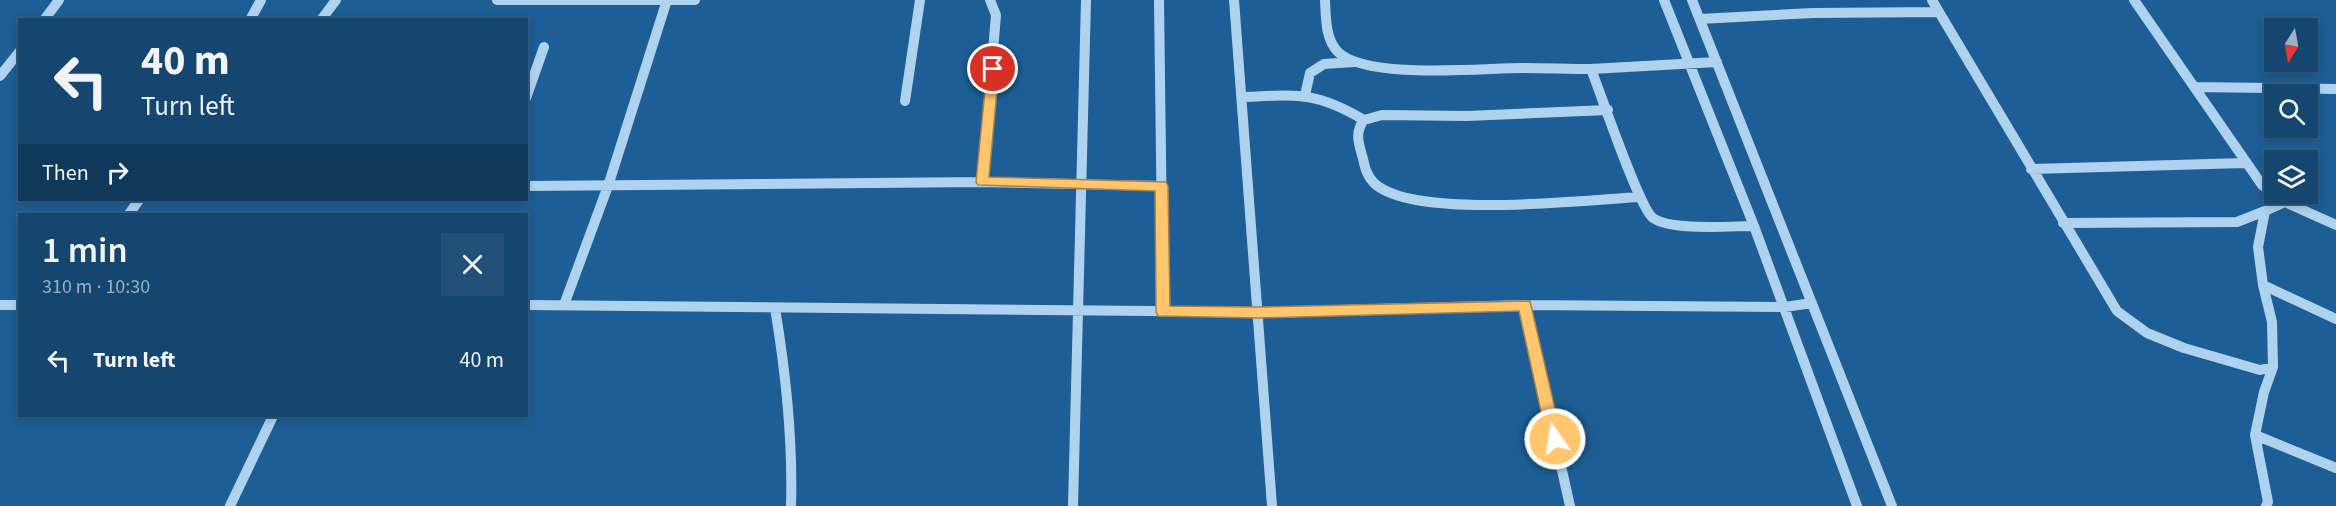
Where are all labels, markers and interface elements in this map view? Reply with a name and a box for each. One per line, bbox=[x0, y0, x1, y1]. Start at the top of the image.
north arrow bbox=[2264, 18, 2318, 72]
map controls bbox=[2264, 18, 2318, 204]
text: 40 m bbox=[141, 31, 230, 91]
icon: left bbox=[42, 42, 120, 120]
pin bbox=[967, 43, 1018, 94]
icon: arrive bbox=[976, 52, 1009, 85]
button: search bbox=[2264, 84, 2318, 138]
text: Turn left bbox=[141, 87, 235, 126]
button: layers bbox=[2264, 150, 2318, 204]
icon: right bbox=[101, 156, 134, 189]
text: Then bbox=[42, 157, 89, 189]
text: 1 min bbox=[42, 225, 128, 276]
button: close bbox=[441, 233, 504, 296]
text: 310 m · 10:30 bbox=[42, 273, 150, 301]
icon: left bbox=[42, 344, 75, 377]
text: Turn left bbox=[93, 344, 175, 376]
text: 40 m bbox=[459, 344, 504, 376]
position arrow bbox=[1523, 407, 1587, 471]

